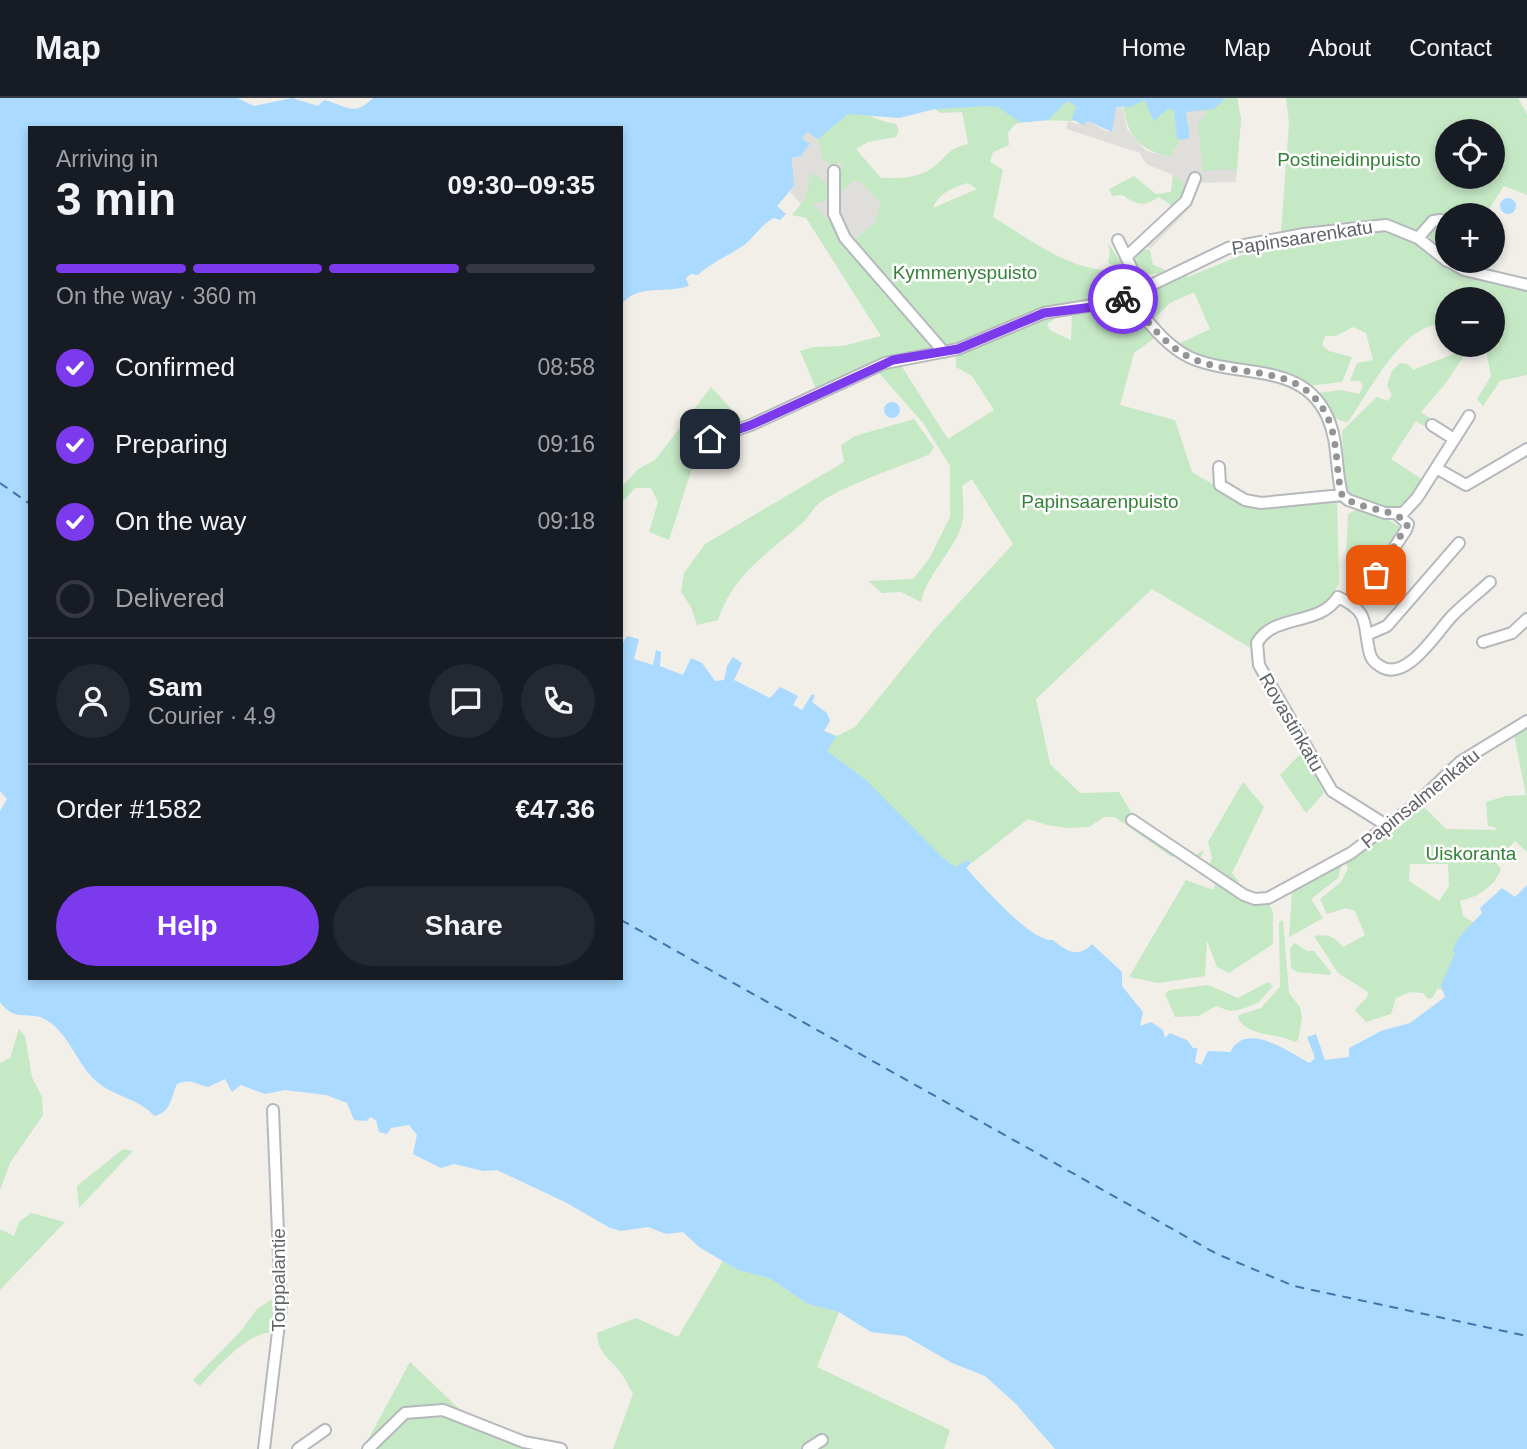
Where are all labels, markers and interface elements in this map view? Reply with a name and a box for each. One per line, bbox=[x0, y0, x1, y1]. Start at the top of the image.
text: Map bbox=[35, 29, 101, 66]
text: Home bbox=[1122, 34, 1186, 61]
text: Map bbox=[1224, 34, 1271, 61]
text: About bbox=[1309, 34, 1371, 61]
text: Contact bbox=[1409, 34, 1492, 61]
map controls bbox=[1435, 119, 1505, 357]
button: locate bbox=[1435, 119, 1505, 189]
text: Arriving in bbox=[56, 146, 158, 172]
park label: Postineidinpuisto bbox=[1277, 149, 1421, 170]
text: 09:30–09:35 bbox=[448, 170, 595, 200]
text: 3 min bbox=[56, 173, 176, 225]
button: + bbox=[1435, 203, 1505, 273]
street label: Papinsaarenkatu bbox=[1230, 216, 1374, 259]
park label: Kymmenyspuisto bbox=[893, 262, 1037, 283]
courier bbox=[1088, 264, 1158, 334]
icon: bike bbox=[1104, 280, 1142, 318]
text: On the way · 360 m bbox=[56, 283, 257, 309]
button: − bbox=[1435, 287, 1505, 357]
icon: check bbox=[56, 349, 94, 387]
text: Confirmed bbox=[115, 352, 235, 382]
text: 08:58 bbox=[537, 354, 595, 380]
pin bbox=[680, 409, 740, 469]
icon: home bbox=[691, 420, 729, 458]
icon: check bbox=[56, 426, 94, 464]
text: Preparing bbox=[115, 429, 228, 459]
text: 09:16 bbox=[537, 431, 595, 457]
park label: Papinsaarenpuisto bbox=[1021, 491, 1179, 512]
icon: check bbox=[56, 503, 94, 541]
text: On the way bbox=[115, 506, 247, 536]
text: 09:18 bbox=[537, 508, 595, 534]
pin bbox=[1346, 545, 1406, 605]
icon: bag bbox=[1357, 556, 1395, 594]
text: Delivered bbox=[115, 583, 225, 613]
button: person bbox=[56, 664, 130, 738]
button: chat bbox=[429, 664, 503, 738]
button: phone bbox=[521, 664, 595, 738]
street label: Rovastinkatu bbox=[1255, 669, 1328, 775]
text: Sam bbox=[148, 672, 203, 702]
text: Courier · 4.9 bbox=[148, 703, 276, 729]
street label: Papinsalmenkatu bbox=[1357, 744, 1484, 852]
text: Order #1582 bbox=[56, 794, 202, 824]
text: €47.36 bbox=[515, 794, 595, 824]
park label: Uiskoranta bbox=[1426, 843, 1517, 864]
button: Help bbox=[56, 886, 319, 966]
button: Share bbox=[333, 886, 595, 966]
street label: Torppalantie bbox=[268, 1228, 289, 1332]

